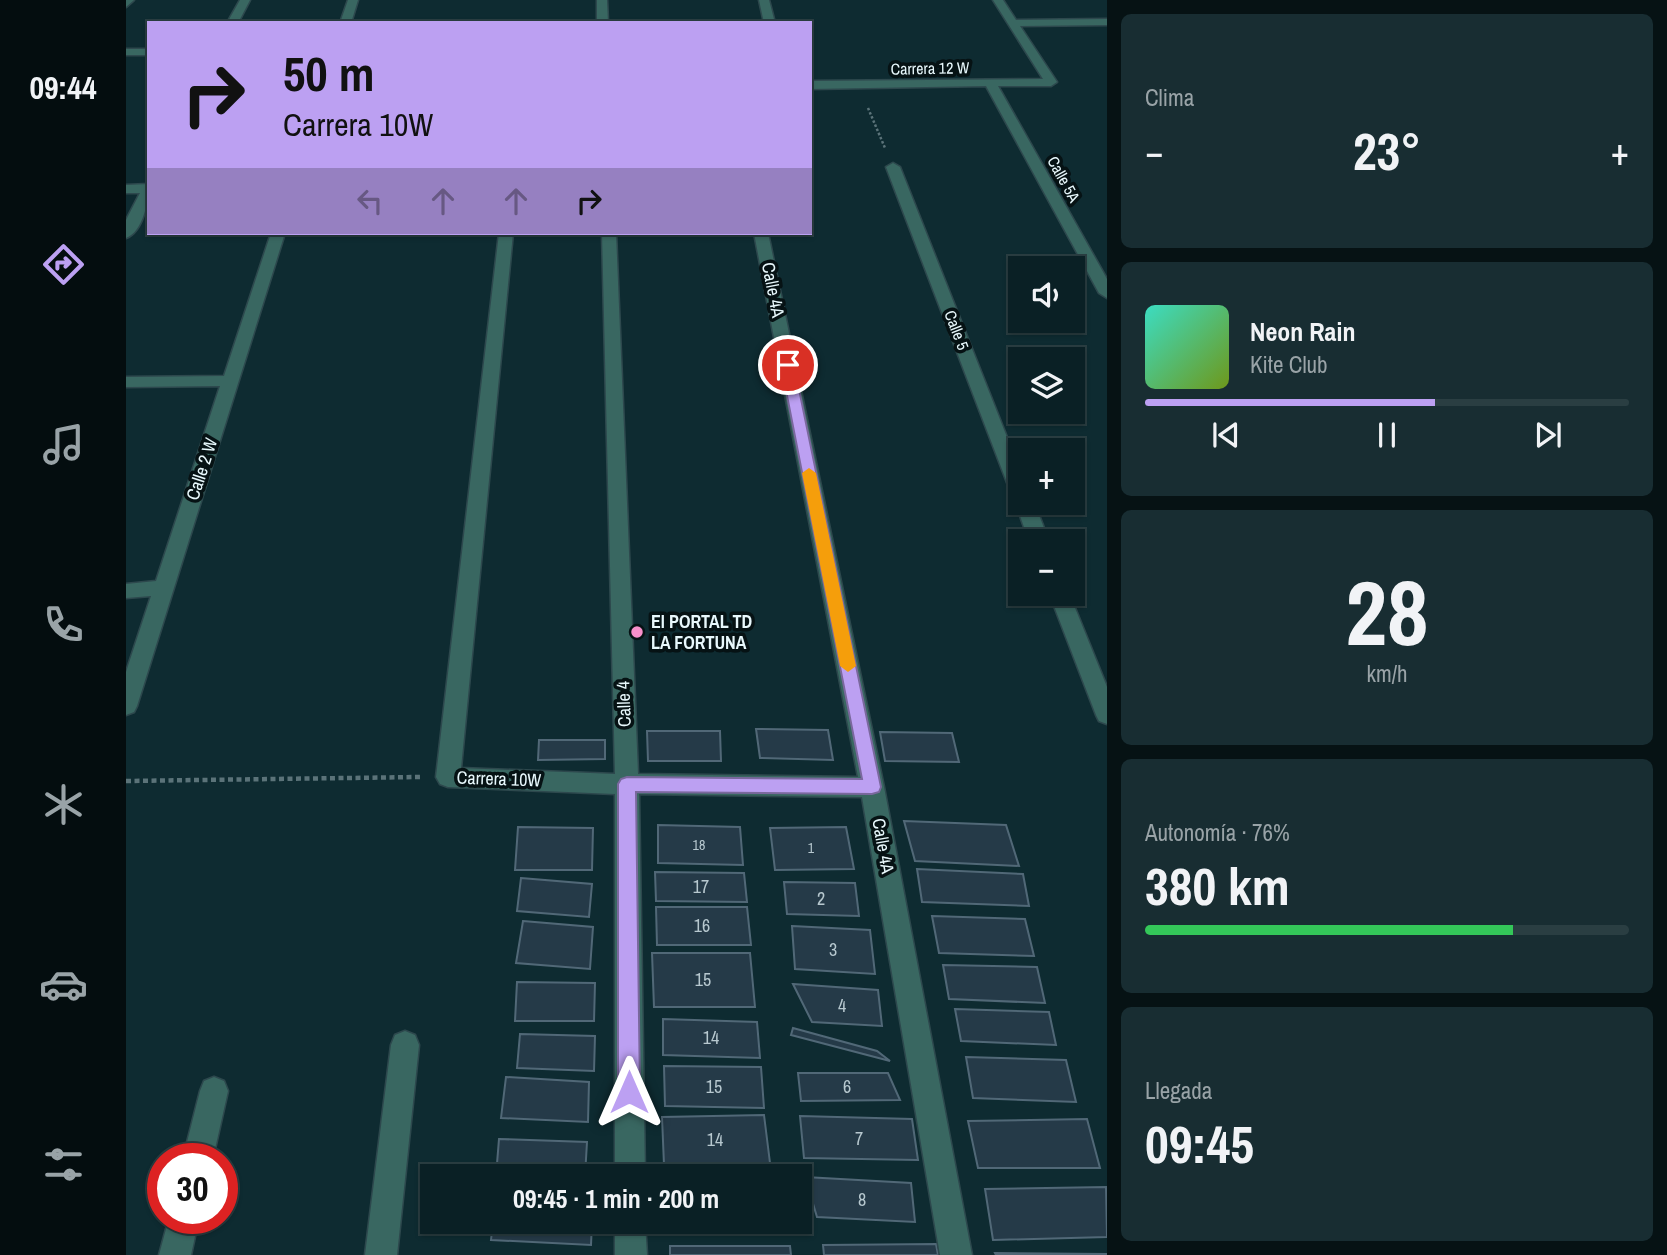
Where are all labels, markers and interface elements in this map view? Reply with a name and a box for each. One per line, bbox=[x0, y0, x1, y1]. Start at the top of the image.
text: 50 m bbox=[283, 40, 375, 106]
icon: right bbox=[168, 49, 259, 140]
street label: Carrera 12 W bbox=[890, 56, 970, 80]
text: 09:44 bbox=[29, 66, 97, 109]
text: Clima bbox=[1145, 82, 1194, 113]
text: Carrera 10W bbox=[283, 103, 433, 146]
text: 23° bbox=[1353, 116, 1421, 186]
text: − bbox=[1145, 126, 1163, 177]
text: + bbox=[1611, 126, 1629, 177]
street label: Calle 5A bbox=[1042, 152, 1086, 206]
icon: left bbox=[351, 182, 389, 220]
icon: ahead bbox=[424, 182, 462, 220]
icon: ahead bbox=[497, 182, 535, 220]
icon: right bbox=[570, 182, 608, 220]
icon: directions bbox=[39, 240, 88, 289]
map controls bbox=[1008, 256, 1085, 606]
button: sound bbox=[1008, 256, 1085, 333]
street label: Calle 4A bbox=[756, 260, 791, 320]
street label: Calle 5 bbox=[939, 307, 975, 353]
text: Neon Rain bbox=[1250, 314, 1355, 349]
pin bbox=[758, 335, 818, 395]
icon: arrive bbox=[769, 346, 807, 384]
button: layers bbox=[1008, 347, 1085, 424]
text: Kite Club bbox=[1250, 349, 1328, 380]
icon: previous bbox=[1207, 416, 1245, 454]
icon: pause bbox=[1368, 416, 1406, 454]
icon: next bbox=[1529, 416, 1567, 454]
icon: music bbox=[39, 420, 88, 469]
street label: Calle 2 W bbox=[180, 435, 223, 503]
button: + bbox=[1008, 438, 1085, 515]
button: − bbox=[1008, 529, 1085, 606]
text: 28 bbox=[1346, 551, 1429, 673]
icon: phone bbox=[39, 600, 88, 649]
place label: El PORTAL TD LA FORTUNA bbox=[651, 609, 753, 655]
marker: El PORTAL TD LA FORTUNA bbox=[629, 624, 645, 640]
text: km/h bbox=[1367, 658, 1407, 689]
street label: Calle 4 bbox=[610, 681, 637, 727]
street label: Carrera 10W bbox=[456, 765, 542, 792]
icon: climate bbox=[39, 780, 88, 829]
street label: Calle 4A bbox=[866, 816, 901, 876]
text: Autonomía · 76% bbox=[1145, 817, 1290, 848]
house number: 18 bbox=[693, 836, 705, 854]
house number: 1 bbox=[808, 839, 815, 857]
text: 380 km bbox=[1145, 851, 1290, 921]
house number: 17 bbox=[693, 874, 709, 899]
house number: 2 bbox=[817, 886, 825, 911]
house number: 16 bbox=[694, 913, 710, 938]
house number: 3 bbox=[829, 937, 837, 962]
icon: car bbox=[39, 960, 88, 1009]
house number: 15 bbox=[695, 967, 711, 992]
house number: 4 bbox=[838, 993, 846, 1018]
house number: 14 bbox=[703, 1025, 719, 1050]
position arrow bbox=[592, 1055, 666, 1129]
house number: 15 bbox=[706, 1074, 722, 1099]
house number: 6 bbox=[843, 1074, 851, 1099]
text: Llegada bbox=[1145, 1075, 1212, 1106]
text: 09:45 bbox=[1145, 1109, 1254, 1179]
house number: 7 bbox=[855, 1126, 863, 1151]
house number: 14 bbox=[707, 1127, 723, 1152]
icon: filters bbox=[39, 1140, 88, 1189]
speed limit sign: 30 bbox=[147, 1143, 238, 1234]
text: 09:45 · 1 min · 200 m bbox=[513, 1181, 719, 1216]
house number: 8 bbox=[858, 1187, 866, 1212]

